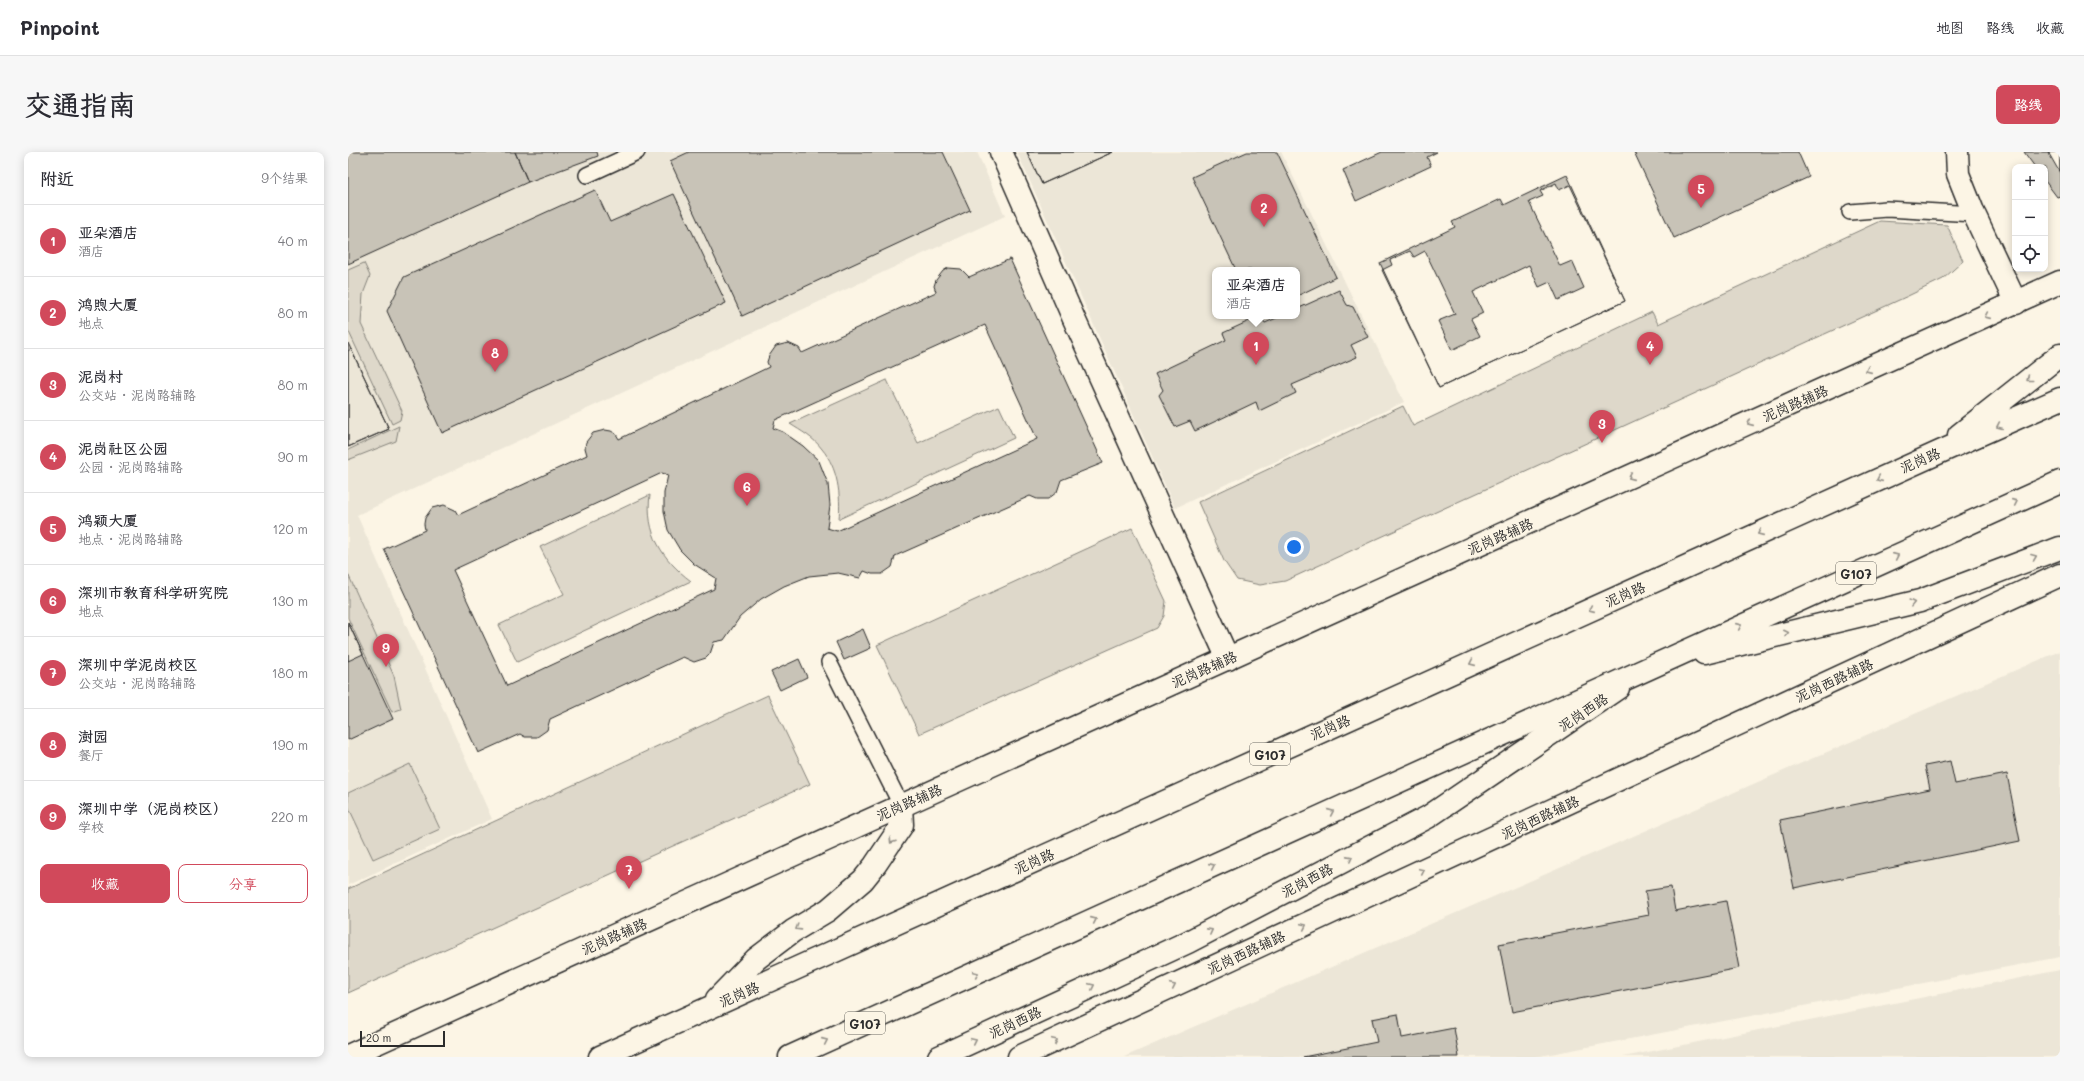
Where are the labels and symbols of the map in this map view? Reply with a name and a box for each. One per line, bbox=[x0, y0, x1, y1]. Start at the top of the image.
pin: 5 bbox=[1688, 175, 1714, 208]
pin: 2 bbox=[1251, 194, 1277, 227]
one-way arrow bbox=[1983, 311, 1991, 319]
pin: 1 bbox=[1243, 332, 1269, 365]
pin: 4 bbox=[1637, 332, 1663, 365]
pin: 8 bbox=[482, 339, 508, 372]
one-way arrow bbox=[1865, 365, 1872, 373]
one-way arrow bbox=[2027, 374, 2034, 381]
street label: 泥岗路辅路 bbox=[1759, 380, 1831, 426]
pin: 3 bbox=[1589, 410, 1615, 443]
one-way arrow bbox=[1746, 418, 1754, 426]
one-way arrow bbox=[1995, 421, 2003, 429]
street label: 泥岗路 bbox=[1897, 443, 1943, 477]
one-way arrow bbox=[1628, 472, 1636, 480]
pin: 6 bbox=[734, 473, 760, 506]
one-way arrow bbox=[1875, 474, 1883, 482]
one-way arrow bbox=[2010, 499, 2018, 507]
street label: 泥岗路辅路 bbox=[1464, 513, 1536, 559]
one-way arrow bbox=[1757, 528, 1765, 536]
your location bbox=[1284, 537, 1304, 557]
one-way arrow bbox=[1893, 552, 1900, 560]
one-way arrow bbox=[2030, 553, 2037, 561]
road number: G107 bbox=[1836, 562, 1876, 584]
street label: 泥岗路 bbox=[1602, 577, 1648, 611]
one-way arrow bbox=[1909, 599, 1916, 607]
one-way arrow bbox=[1587, 604, 1595, 612]
one-way arrow bbox=[1735, 623, 1743, 631]
one-way arrow bbox=[1783, 630, 1789, 638]
pin: 9 bbox=[373, 634, 399, 667]
street label: 泥岗路辅路 bbox=[1168, 646, 1240, 692]
street label: 泥岗西路辅路 bbox=[1792, 654, 1876, 706]
one-way arrow bbox=[1469, 658, 1477, 666]
street label: 泥岗西路 bbox=[1554, 688, 1612, 736]
street label: 泥岗路 bbox=[1307, 710, 1353, 744]
road number: G107 bbox=[1250, 743, 1290, 765]
street label: 泥岗路辅路 bbox=[873, 779, 945, 825]
street label: 泥岗西路辅路 bbox=[1498, 791, 1582, 843]
one-way arrow bbox=[1326, 809, 1334, 817]
one-way arrow bbox=[890, 837, 897, 844]
street label: 泥岗路 bbox=[1011, 844, 1057, 878]
one-way arrow bbox=[1346, 855, 1353, 862]
pin: 7 bbox=[616, 856, 642, 889]
street label: 泥岗西路 bbox=[1278, 858, 1336, 902]
one-way arrow bbox=[1208, 863, 1216, 871]
one-way arrow bbox=[1417, 868, 1425, 876]
street label: 泥岗路辅路 bbox=[578, 913, 650, 959]
one-way arrow bbox=[1090, 917, 1097, 925]
one-way arrow bbox=[1299, 923, 1307, 931]
one-way arrow bbox=[795, 924, 802, 931]
street label: 泥岗西路辅路 bbox=[1204, 926, 1288, 978]
one-way arrow bbox=[1206, 928, 1213, 935]
one-way arrow bbox=[972, 970, 979, 978]
street label: 泥岗路 bbox=[716, 977, 762, 1011]
one-way arrow bbox=[1088, 983, 1096, 991]
one-way arrow bbox=[1169, 983, 1176, 991]
street label: 泥岗西路 bbox=[986, 1002, 1044, 1042]
road number: G107 bbox=[845, 1012, 885, 1034]
scale bar bbox=[360, 1029, 445, 1048]
one-way arrow bbox=[821, 1038, 829, 1046]
one-way arrow bbox=[970, 1038, 978, 1046]
one-way arrow bbox=[1051, 1038, 1058, 1046]

